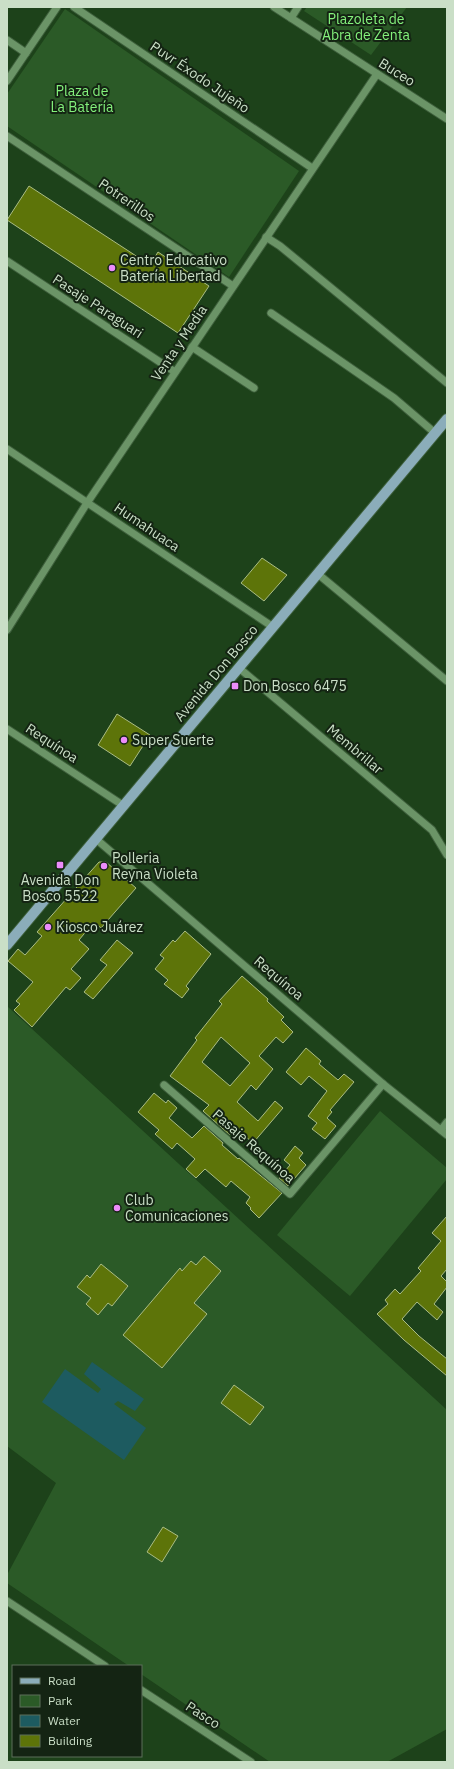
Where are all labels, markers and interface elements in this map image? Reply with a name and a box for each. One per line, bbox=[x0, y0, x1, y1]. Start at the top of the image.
park label: Plazoleta de Abra de Zenta bbox=[322, 10, 411, 44]
street label: Puvr Éxodo Jujeño bbox=[147, 36, 254, 117]
street label: Buceo bbox=[375, 54, 419, 90]
park label: Plaza de La Batería bbox=[50, 82, 114, 116]
street label: Potrerillos bbox=[95, 174, 159, 226]
place label: Centro Educativo Batería Libertad bbox=[120, 251, 227, 285]
marker: Centro Educativo Batería Libertad bbox=[107, 263, 117, 273]
street label: Pasaje Paraguari bbox=[49, 270, 147, 342]
street label: Venta y Media bbox=[147, 301, 211, 384]
street label: Humahuaca bbox=[111, 498, 184, 556]
street label: Avenida Don Bosco bbox=[170, 621, 262, 725]
place label: Don Bosco 6475 bbox=[243, 677, 347, 695]
marker: Don Bosco 6475 bbox=[230, 681, 240, 691]
street label: Requínoa bbox=[22, 719, 82, 767]
street label: Membrillar bbox=[323, 720, 387, 778]
place label: Super Suerte bbox=[132, 731, 214, 749]
marker: Super Suerte bbox=[119, 735, 129, 745]
place label: Polleria Reyna Violeta bbox=[112, 849, 198, 883]
marker: Avenida Don Bosco 5522 bbox=[55, 860, 65, 870]
marker: Polleria Reyna Violeta bbox=[99, 861, 109, 871]
place label: Avenida Don Bosco 5522 bbox=[21, 871, 99, 905]
place label: Kiosco Juárez bbox=[56, 918, 143, 936]
marker: Kiosco Juárez bbox=[43, 922, 53, 932]
street label: Requínoa bbox=[251, 952, 308, 1004]
street label: Pasaje Requínoa bbox=[209, 1105, 299, 1187]
place label: Club Comunicaciones bbox=[125, 1191, 229, 1225]
marker: Club Comunicaciones bbox=[112, 1203, 122, 1213]
legend bbox=[12, 1665, 142, 1757]
text: Road bbox=[48, 1673, 76, 1688]
text: Park bbox=[48, 1693, 73, 1708]
street label: Pasco bbox=[182, 1697, 224, 1733]
text: Water bbox=[48, 1713, 81, 1728]
text: Building bbox=[48, 1733, 93, 1748]

